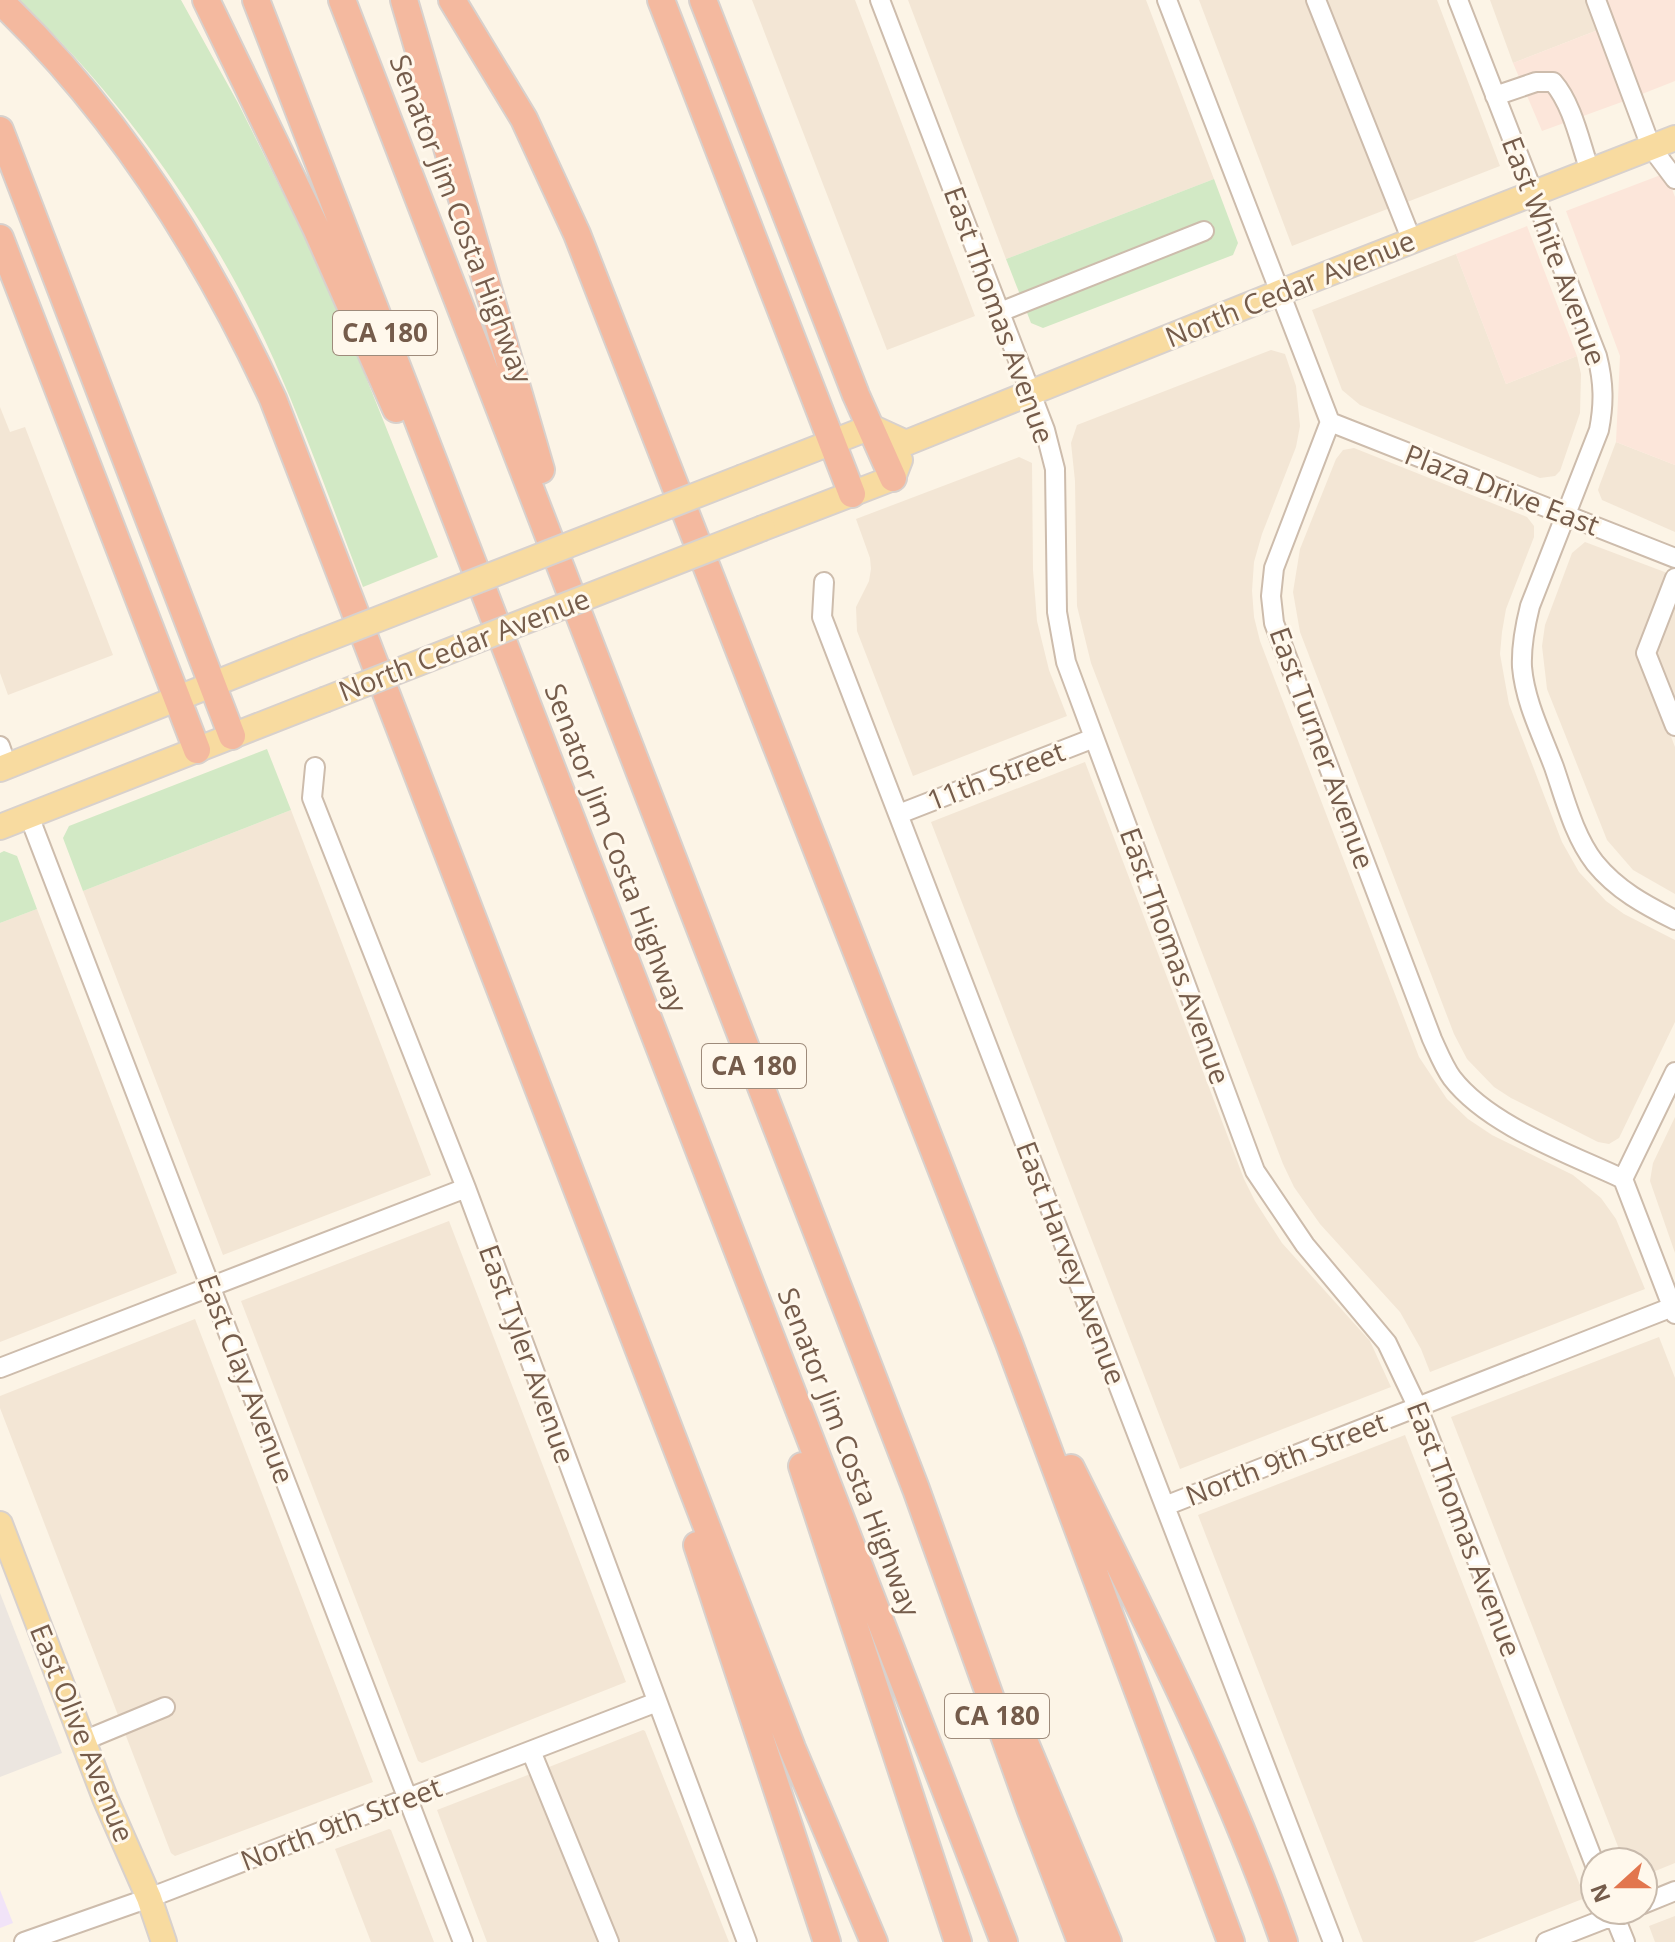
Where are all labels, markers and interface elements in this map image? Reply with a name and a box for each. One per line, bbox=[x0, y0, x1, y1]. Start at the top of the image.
street label: Senator Jim Costa Highway bbox=[382, 49, 543, 389]
street label: East White Avenue bbox=[1494, 131, 1616, 371]
street label: East Thomas Avenue bbox=[936, 181, 1064, 448]
street label: North Cedar Avenue bbox=[1159, 221, 1420, 356]
road number: CA 180 bbox=[333, 311, 437, 355]
street label: Plaza Drive East bbox=[1400, 434, 1605, 544]
street label: North Cedar Avenue bbox=[333, 579, 595, 709]
street label: East Turner Avenue bbox=[1262, 621, 1384, 874]
street label: Senator Jim Costa Highway bbox=[537, 678, 698, 1018]
street label: 11th Street bbox=[921, 731, 1070, 819]
street label: East Thomas Avenue bbox=[1112, 822, 1240, 1089]
road number: CA 180 bbox=[702, 1044, 806, 1088]
street label: East Harvey Avenue bbox=[1008, 1135, 1136, 1390]
street label: East Tyler Avenue bbox=[471, 1239, 585, 1468]
street label: East Clay Avenue bbox=[190, 1269, 304, 1489]
street label: Senator Jim Costa Highway bbox=[770, 1282, 931, 1622]
street label: East Thomas Avenue bbox=[1399, 1395, 1531, 1662]
street label: North 9th Street bbox=[1180, 1402, 1392, 1514]
street label: East Olive Avenue bbox=[22, 1618, 144, 1847]
road number: CA 180 bbox=[945, 1694, 1049, 1738]
street label: North 9th Street bbox=[235, 1767, 447, 1879]
north arrow bbox=[1579, 1846, 1659, 1926]
text: N bbox=[1582, 1880, 1617, 1907]

